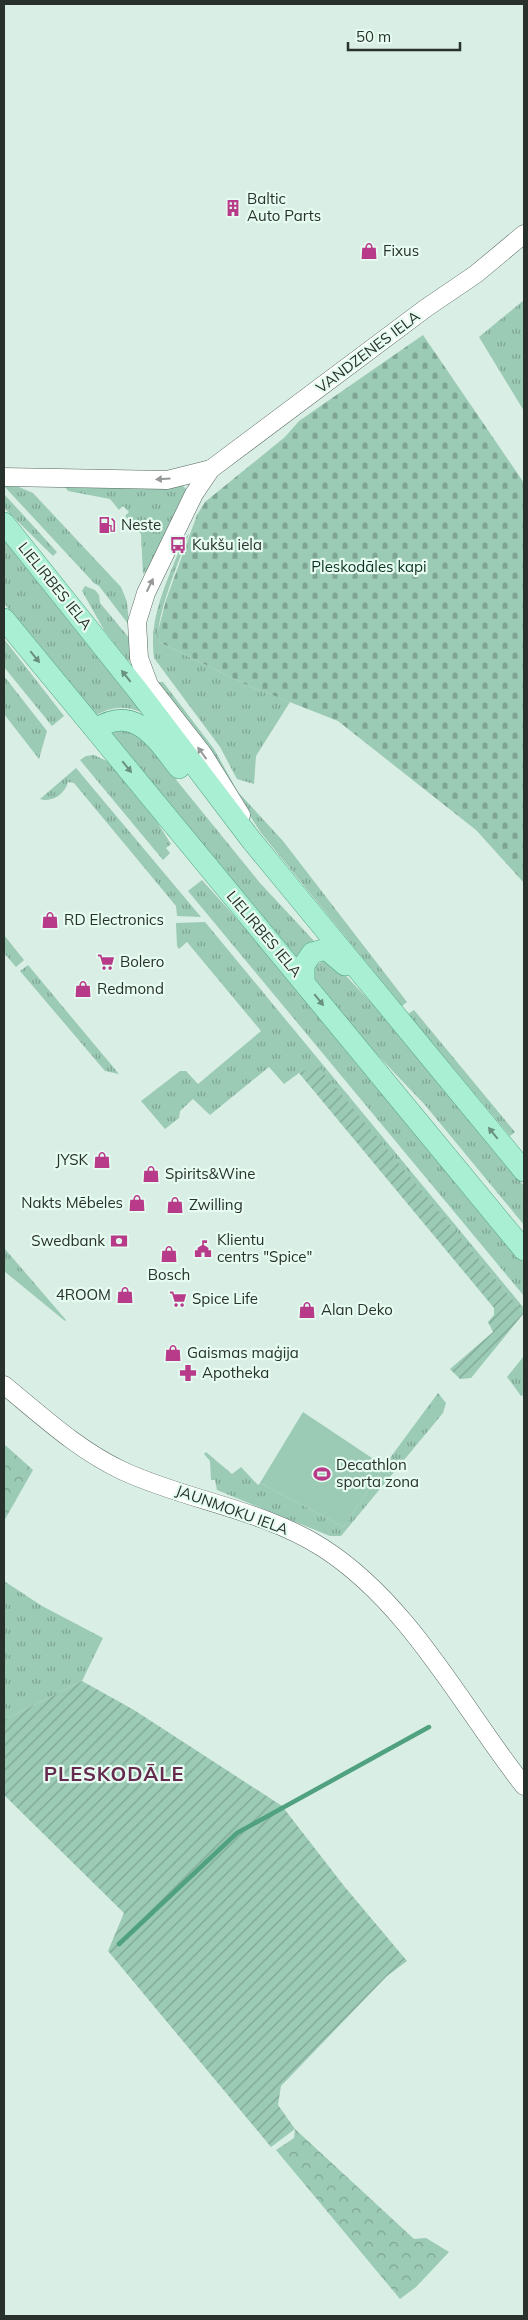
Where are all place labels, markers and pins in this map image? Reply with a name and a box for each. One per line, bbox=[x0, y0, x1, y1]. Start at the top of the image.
place label: Baltic Auto Parts bbox=[247, 189, 321, 225]
building icon: Baltic Auto Parts bbox=[223, 198, 243, 218]
shop icon: Fixus bbox=[359, 241, 379, 261]
place label: Fixus bbox=[383, 241, 419, 260]
fuel station icon: Neste bbox=[97, 515, 117, 535]
place label: Neste bbox=[121, 515, 161, 534]
bus stop icon: Kukšu iela bbox=[168, 535, 188, 555]
place label: Kukšu iela bbox=[192, 535, 262, 554]
shop icon: RD Electronics bbox=[40, 910, 60, 930]
place label: RD Electronics bbox=[64, 910, 164, 929]
supermarket icon: Bolero bbox=[96, 952, 116, 972]
place label: Bolero bbox=[120, 952, 164, 971]
shop icon: Redmond bbox=[73, 979, 93, 999]
place label: Redmond bbox=[97, 979, 164, 998]
place label: JYSK bbox=[55, 1150, 88, 1169]
shop icon: JYSK bbox=[92, 1150, 112, 1170]
shop icon: Spirits&Wine bbox=[141, 1164, 161, 1184]
place label: Spirits&Wine bbox=[165, 1164, 255, 1183]
place label: Nakts Mēbeles bbox=[21, 1193, 123, 1212]
shop icon: Nakts Mēbeles bbox=[127, 1193, 147, 1213]
shop icon: Zwilling bbox=[165, 1195, 185, 1215]
place label: Zwilling bbox=[189, 1195, 243, 1214]
place label: Klientu centrs "Spice" bbox=[217, 1230, 312, 1266]
place label: Swedbank bbox=[31, 1231, 105, 1250]
bank icon: Swedbank bbox=[109, 1231, 129, 1251]
public building icon: Klientu centrs "Spice" bbox=[193, 1239, 213, 1259]
shop icon: Bosch bbox=[159, 1244, 179, 1264]
place label: Bosch bbox=[148, 1265, 190, 1284]
place label: 4ROOM bbox=[56, 1285, 111, 1304]
shop icon: 4ROOM bbox=[115, 1285, 135, 1305]
supermarket icon: Spice Life bbox=[168, 1289, 188, 1309]
place label: Spice Life bbox=[192, 1289, 258, 1308]
shop icon: Alan Deko bbox=[297, 1300, 317, 1320]
place label: Alan Deko bbox=[321, 1300, 393, 1319]
shop icon: Gaismas maģija bbox=[163, 1343, 183, 1363]
place label: Gaismas maģija bbox=[187, 1343, 299, 1362]
pharmacy icon: Apotheka bbox=[178, 1363, 198, 1383]
place label: Apotheka bbox=[202, 1363, 269, 1382]
place label: Decathlon sporta zona bbox=[336, 1455, 419, 1491]
sports icon: Decathlon sporta zona bbox=[312, 1464, 332, 1484]

